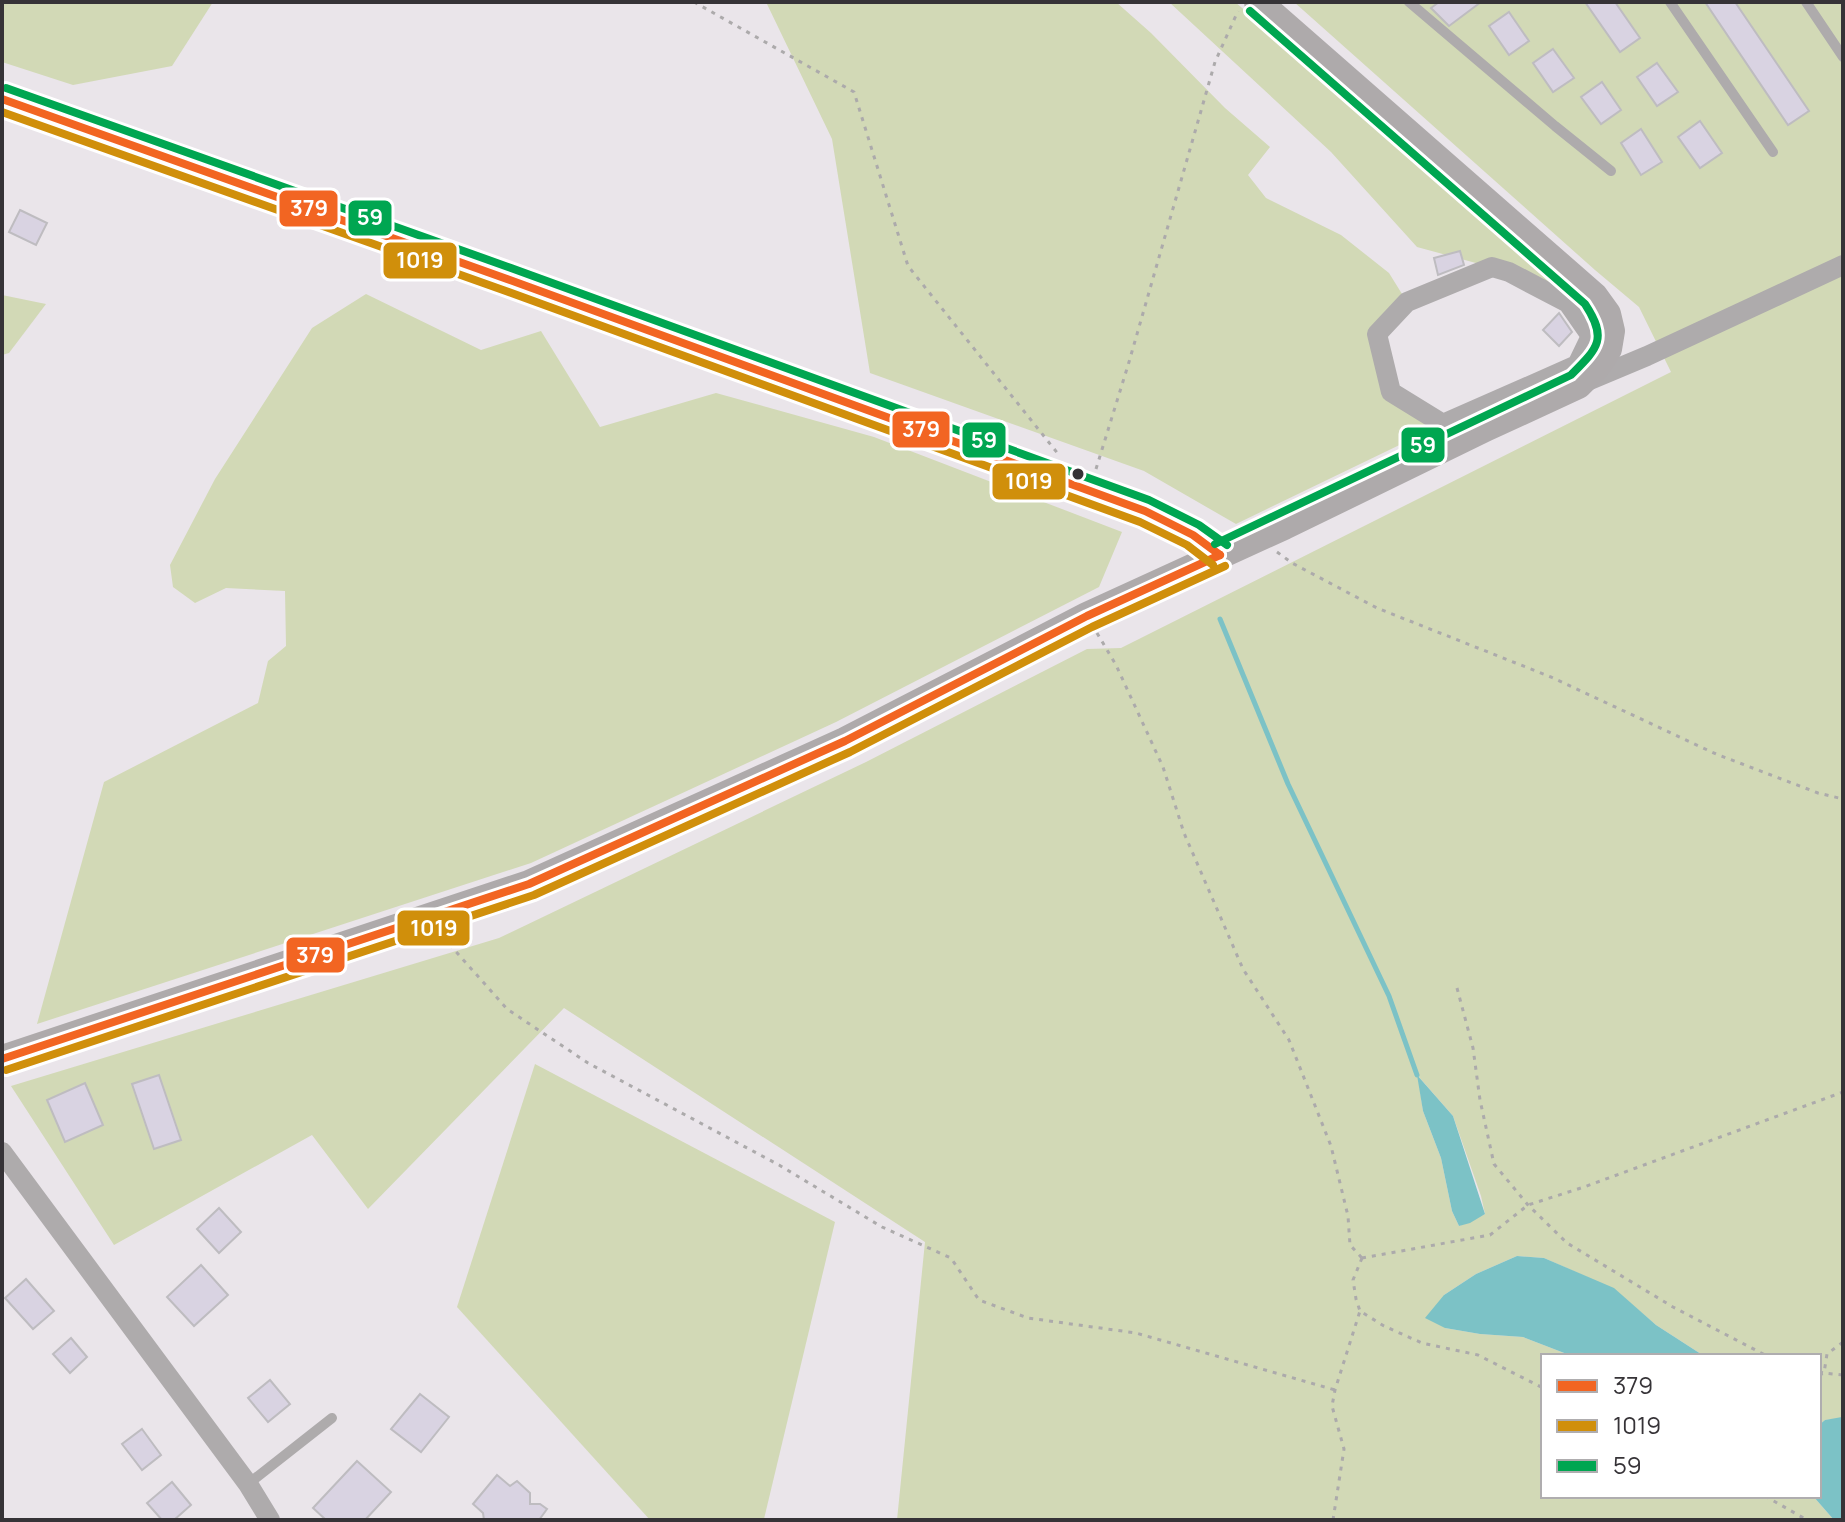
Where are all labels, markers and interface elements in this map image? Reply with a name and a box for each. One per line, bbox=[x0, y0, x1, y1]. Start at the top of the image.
line badge: 379 bbox=[278, 189, 339, 228]
text: 379 bbox=[290, 193, 328, 223]
line badge: 59 bbox=[347, 199, 393, 237]
text: 59 bbox=[357, 202, 383, 232]
line badge: 1019 bbox=[382, 241, 458, 280]
text: 1019 bbox=[396, 245, 444, 275]
line badge: 379 bbox=[891, 410, 951, 449]
text: 379 bbox=[902, 414, 940, 444]
line badge: 59 bbox=[961, 421, 1007, 459]
text: 59 bbox=[971, 425, 997, 455]
line badge: 59 bbox=[1400, 426, 1446, 464]
text: 59 bbox=[1410, 430, 1436, 460]
line badge: 1019 bbox=[991, 462, 1067, 501]
text: 1019 bbox=[1005, 466, 1053, 496]
unlabelled marker bbox=[1070, 466, 1086, 482]
line badge: 1019 bbox=[396, 909, 471, 947]
text: 1019 bbox=[410, 913, 458, 943]
line badge: 379 bbox=[285, 936, 346, 974]
text: 379 bbox=[296, 940, 334, 970]
legend bbox=[1541, 1354, 1821, 1498]
text: 379 bbox=[1613, 1368, 1653, 1401]
text: 1019 bbox=[1613, 1408, 1661, 1441]
text: 59 bbox=[1613, 1448, 1642, 1481]

